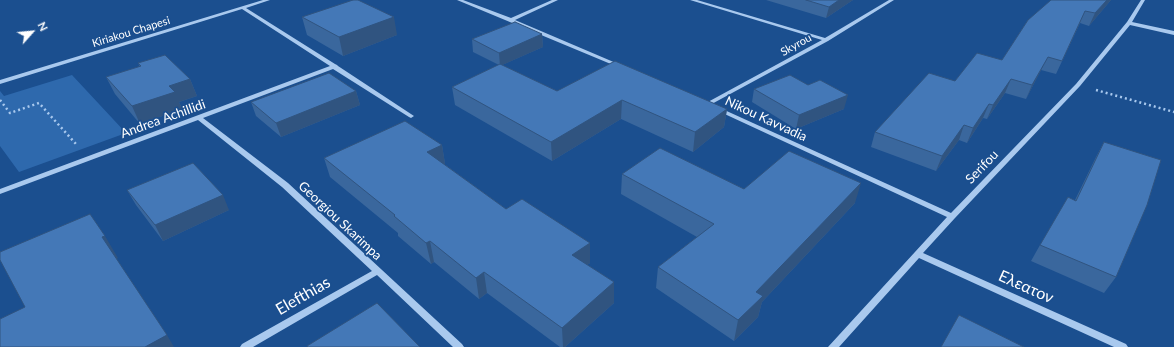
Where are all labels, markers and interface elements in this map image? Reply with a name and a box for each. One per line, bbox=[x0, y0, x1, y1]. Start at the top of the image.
north arrow bbox=[12, 12, 52, 52]
street label: Kiriakou Chapesi bbox=[90, 14, 172, 50]
text: N bbox=[35, 20, 51, 33]
street label: Skyrou bbox=[778, 31, 814, 59]
street label: Nikou Kavvadia bbox=[723, 93, 809, 145]
street label: Andrea Achillidi bbox=[118, 96, 208, 142]
street label: Serifou bbox=[962, 147, 1002, 187]
street label: Georgiou Skarimpa bbox=[295, 178, 385, 264]
street label: Ελεατον bbox=[995, 266, 1057, 308]
street label: Elefthias bbox=[272, 273, 334, 319]

